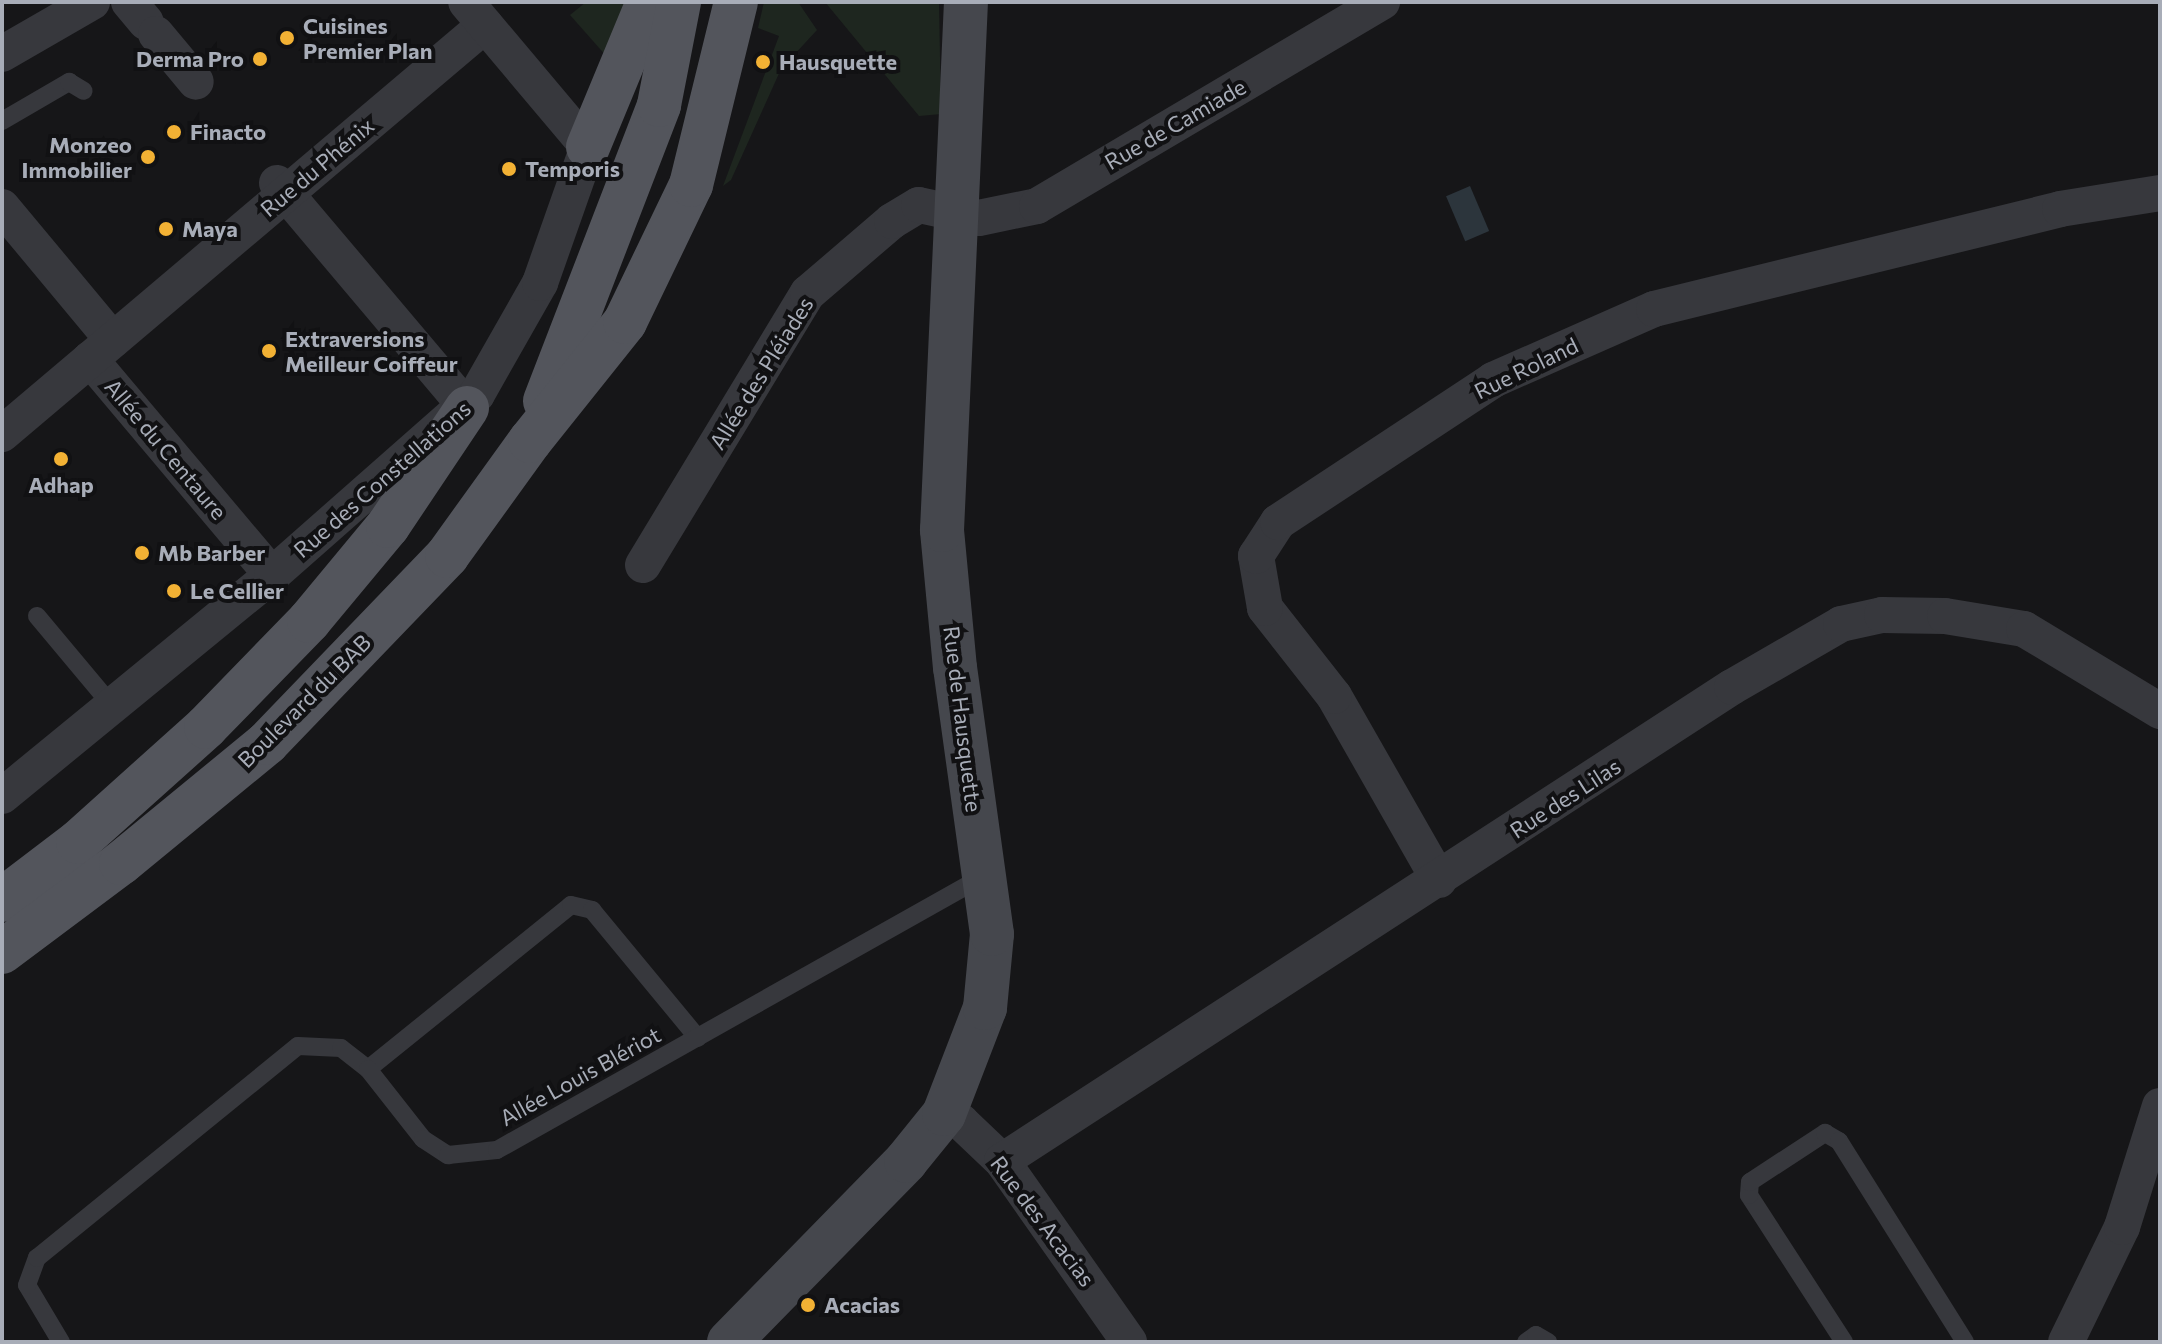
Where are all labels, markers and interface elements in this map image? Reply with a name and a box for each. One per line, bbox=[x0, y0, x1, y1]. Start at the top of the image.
place label: Cuisines Premier Plan bbox=[303, 12, 432, 64]
marker: Cuisines Premier Plan bbox=[278, 29, 296, 47]
place label: Derma Pro bbox=[136, 46, 244, 72]
place label: Hausquette bbox=[779, 49, 897, 75]
marker: Derma Pro bbox=[251, 50, 269, 68]
marker: Hausquette bbox=[754, 53, 772, 71]
street label: Rue de Camiade bbox=[1100, 73, 1250, 175]
street label: Rue du Phénix bbox=[255, 112, 379, 222]
place label: Finacto bbox=[190, 119, 266, 145]
marker: Finacto bbox=[165, 123, 183, 141]
place label: Monzeo Immobilier bbox=[22, 131, 132, 182]
marker: Monzeo Immobilier bbox=[139, 148, 157, 166]
place label: Temporis bbox=[525, 156, 620, 182]
marker: Temporis bbox=[500, 160, 518, 178]
place label: Maya bbox=[182, 216, 238, 242]
marker: Maya bbox=[157, 220, 175, 238]
street label: Allée des Pléiades bbox=[703, 292, 819, 454]
place label: Extraversions Meilleur Coiffeur bbox=[285, 325, 458, 376]
street label: Rue Roland bbox=[1470, 332, 1582, 404]
marker: Extraversions Meilleur Coiffeur bbox=[260, 342, 278, 360]
street label: Allée du Centaure bbox=[100, 373, 232, 525]
street label: Rue des Constellations bbox=[288, 395, 476, 563]
marker: Adhap bbox=[52, 450, 70, 468]
place label: Adhap bbox=[28, 472, 94, 498]
place label: Mb Barber bbox=[158, 540, 265, 566]
marker: Mb Barber bbox=[133, 544, 151, 562]
place label: Le Cellier bbox=[190, 578, 284, 604]
marker: Le Cellier bbox=[165, 582, 183, 600]
street label: Rue de Hausquette bbox=[938, 624, 988, 814]
street label: Boulevard du BAB bbox=[232, 629, 376, 773]
street label: Rue des Lilas bbox=[1505, 752, 1625, 844]
street label: Allée Louis Blériot bbox=[495, 1021, 665, 1131]
street label: Rue des Acacias bbox=[985, 1151, 1101, 1291]
place label: Acacias bbox=[824, 1292, 900, 1318]
marker: Acacias bbox=[799, 1296, 817, 1314]

